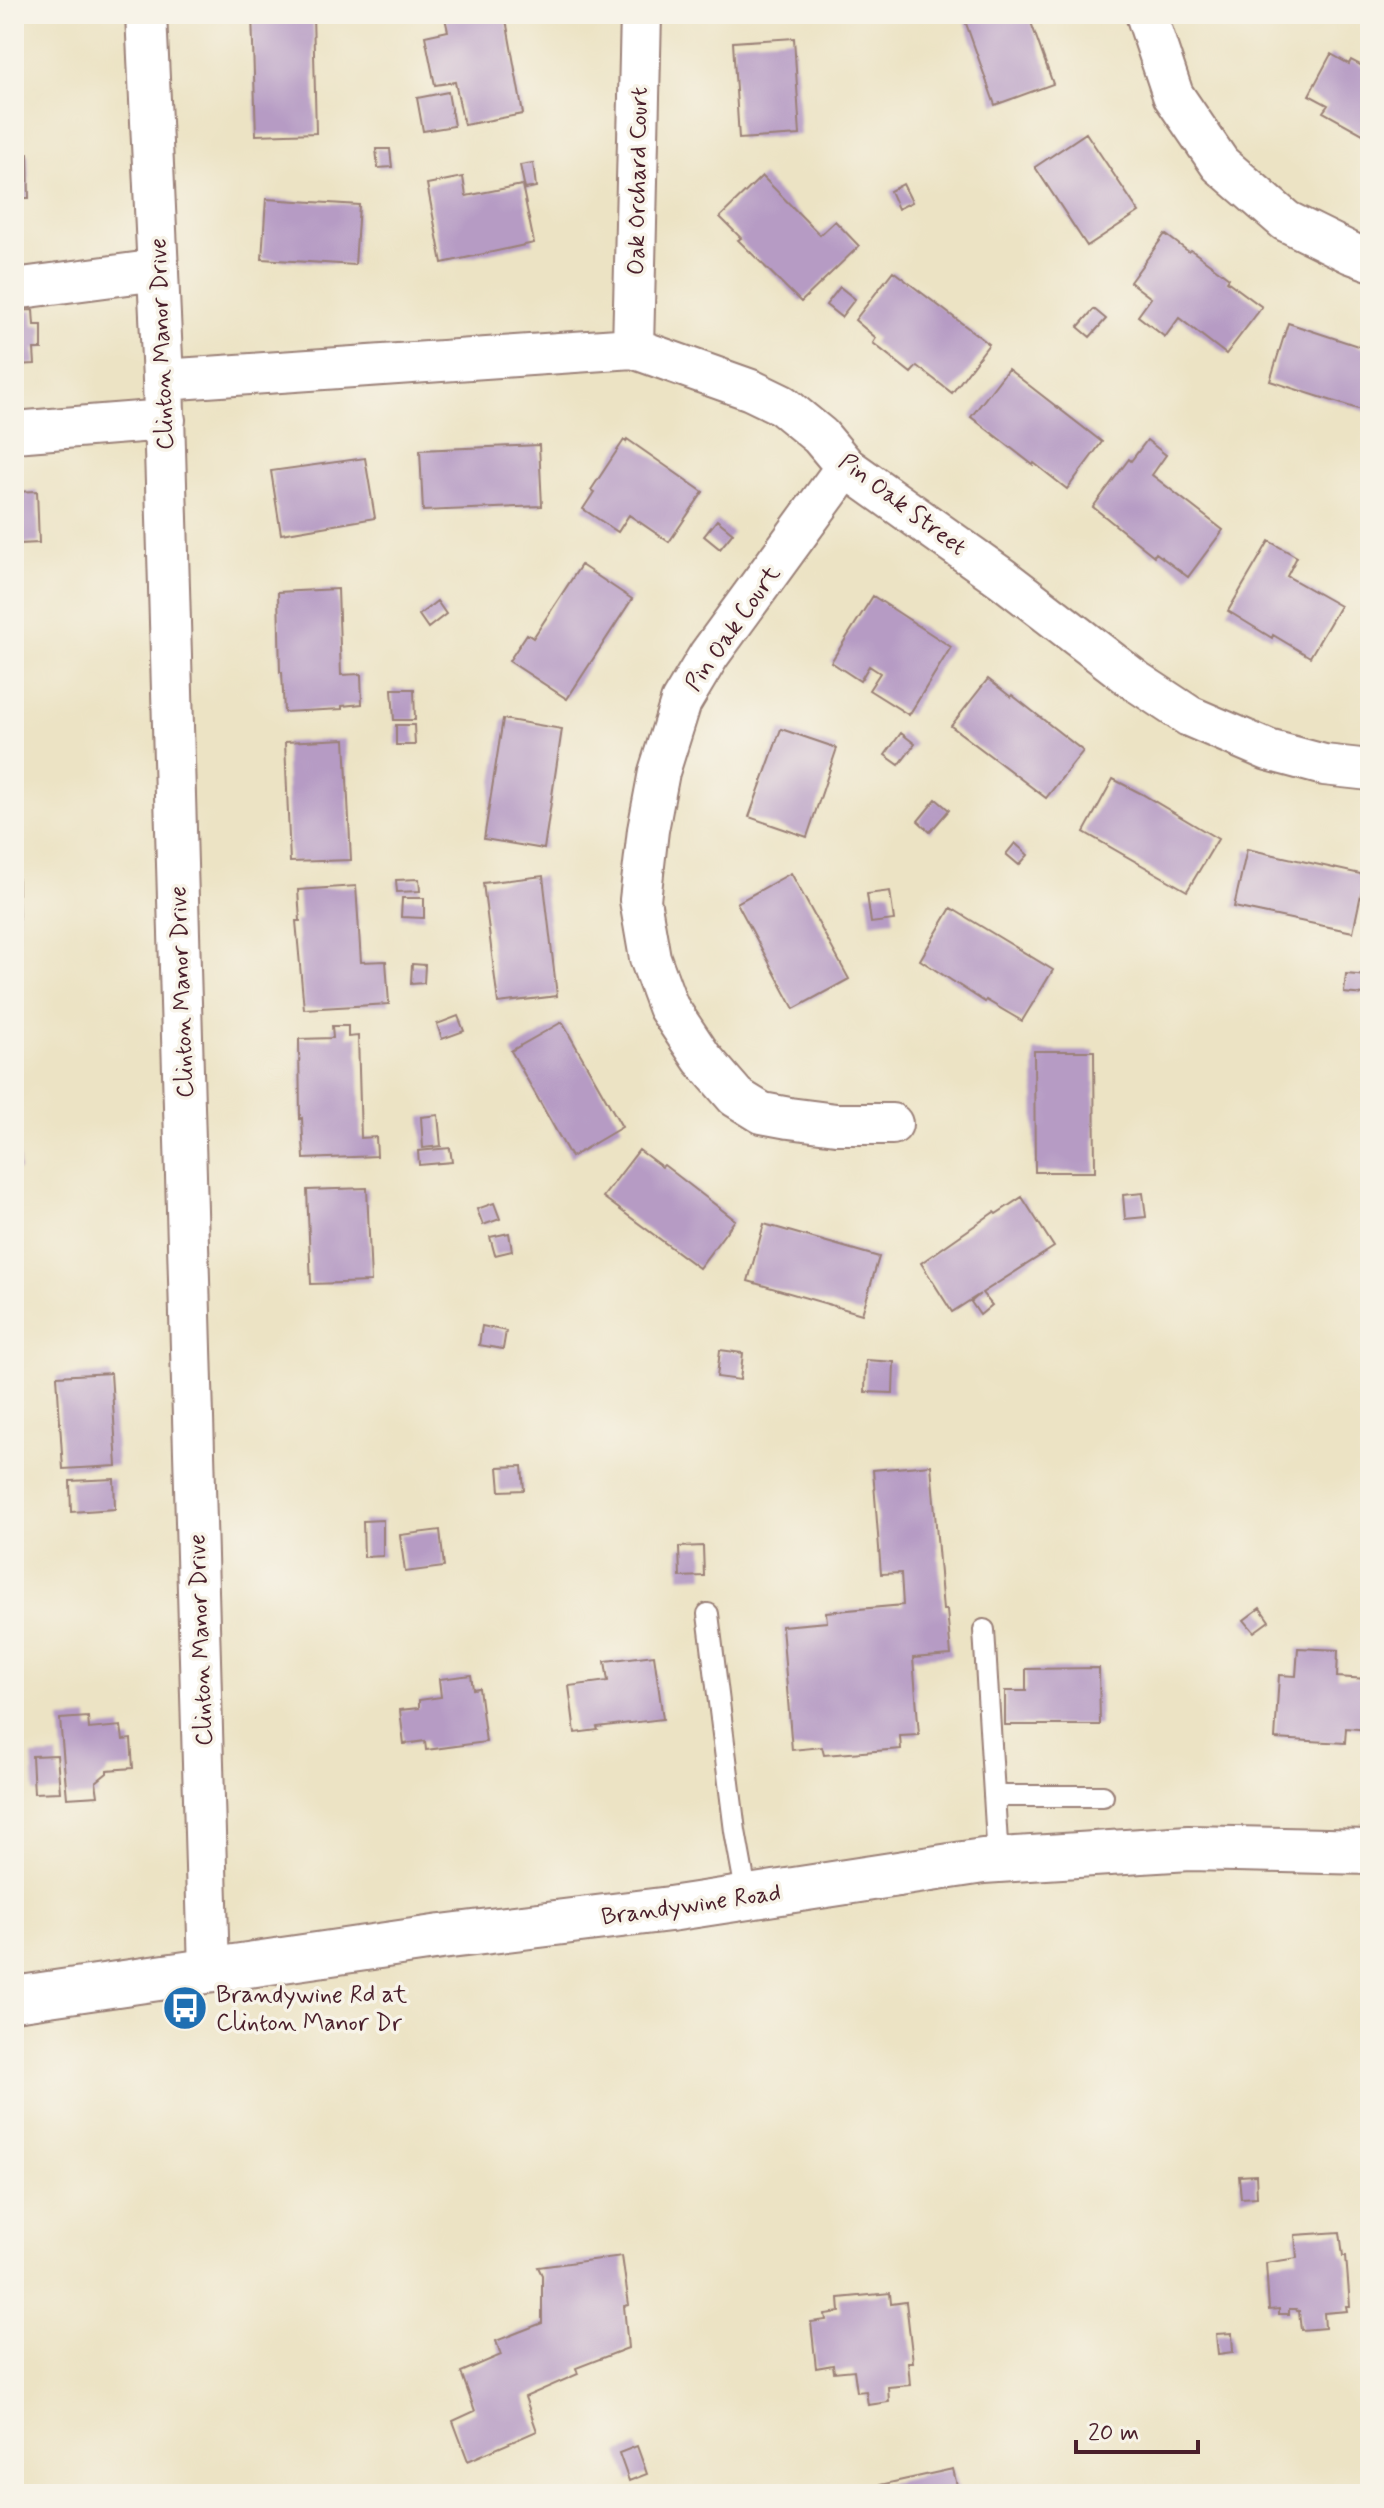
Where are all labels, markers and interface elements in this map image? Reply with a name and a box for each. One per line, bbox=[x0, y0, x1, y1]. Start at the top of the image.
street label: Oak Orchard Court bbox=[621, 87, 656, 275]
street label: Clinton Manor Drive bbox=[143, 237, 182, 450]
street label: Pin Oak Street bbox=[832, 447, 972, 563]
street label: Pin Oak Court bbox=[679, 560, 788, 698]
street label: Clinton Manor Drive bbox=[163, 885, 202, 1098]
street label: Clinton Manor Drive bbox=[182, 1533, 221, 1746]
street label: Brandywine Road bbox=[599, 1878, 783, 1933]
place label: Brandywine Rd at Clinton Manor Dr bbox=[216, 1980, 407, 2039]
bus stop icon: Brandywine Rd at Clinton Manor Dr bbox=[161, 1984, 209, 2032]
scale bar bbox=[1076, 2404, 1198, 2454]
text: 20 m bbox=[1088, 2418, 1139, 2449]

